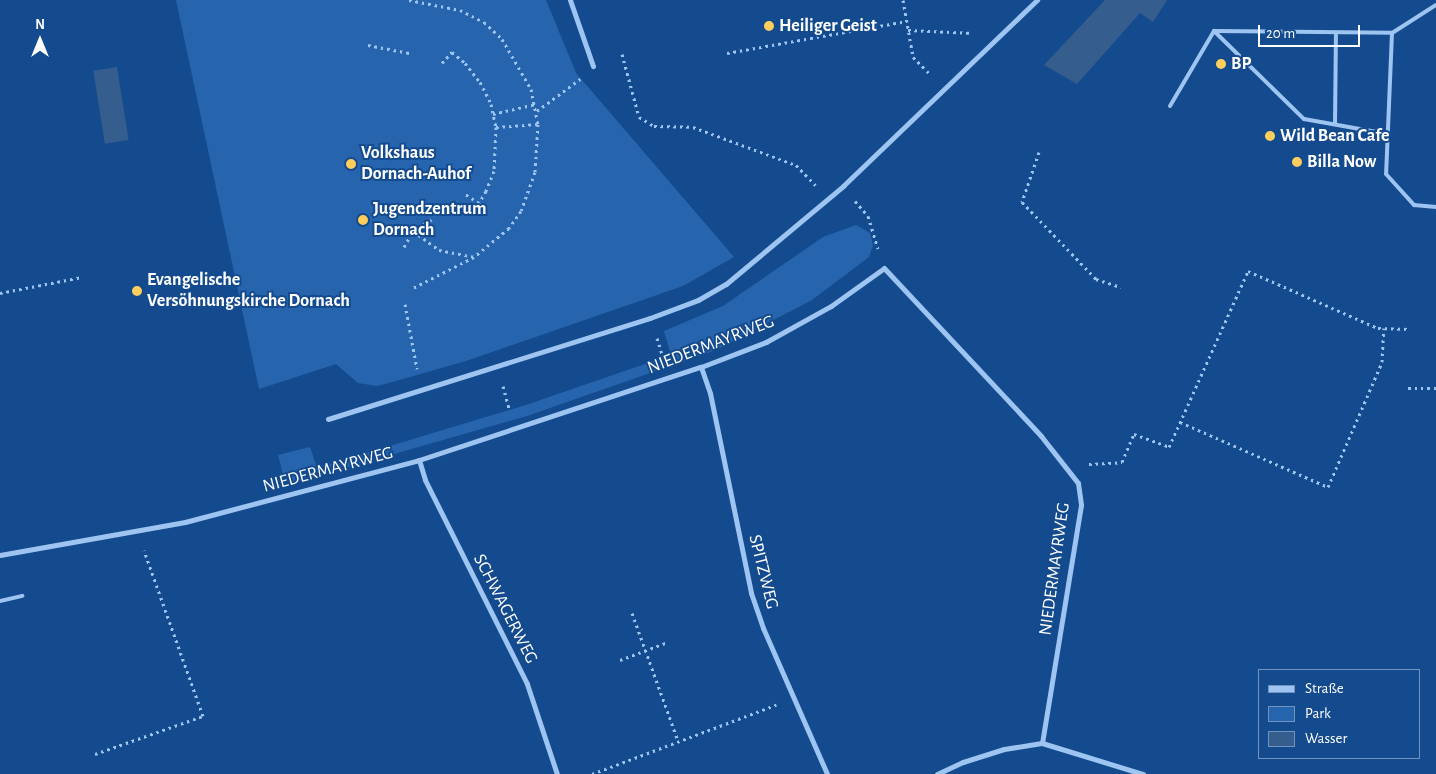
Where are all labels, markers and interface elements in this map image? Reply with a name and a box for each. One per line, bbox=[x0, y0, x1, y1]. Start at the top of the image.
north arrow bbox=[15, 15, 65, 65]
place label: Heiliger Geist bbox=[779, 15, 877, 37]
scale bar bbox=[1261, 15, 1364, 47]
text: N bbox=[35, 18, 45, 32]
marker: Heiliger Geist bbox=[763, 20, 775, 32]
text: 20 m bbox=[1266, 26, 1295, 41]
place label: BP bbox=[1231, 53, 1251, 75]
marker: BP bbox=[1215, 58, 1227, 70]
place label: Wild Bean Cafe bbox=[1280, 125, 1389, 147]
marker: Wild Bean Cafe bbox=[1264, 130, 1276, 142]
place label: Volkshaus Dornach-Auhof bbox=[361, 143, 471, 186]
place label: Billa Now bbox=[1307, 151, 1376, 173]
marker: Billa Now bbox=[1291, 156, 1303, 168]
marker: Volkshaus Dornach-Auhof bbox=[345, 158, 357, 170]
place label: Jugendzentrum Dornach bbox=[373, 199, 486, 242]
marker: Jugendzentrum Dornach bbox=[357, 214, 369, 226]
place label: Evangelische Versöhnungskirche Dornach bbox=[147, 270, 350, 312]
marker: Evangelische Versöhnungskirche Dornach bbox=[131, 285, 143, 297]
street label: NIEDERMAYRWEG bbox=[644, 311, 778, 379]
street label: NIEDERMAYRWEG bbox=[260, 442, 396, 498]
street label: NIEDERMAYRWEG bbox=[1035, 501, 1075, 637]
street label: SPITZWEG bbox=[743, 533, 783, 611]
street label: SCHWAGERWEG bbox=[468, 551, 542, 667]
legend bbox=[1258, 669, 1421, 759]
text: Straße bbox=[1305, 681, 1344, 696]
text: Park bbox=[1305, 706, 1331, 721]
text: Wasser bbox=[1305, 731, 1347, 746]

